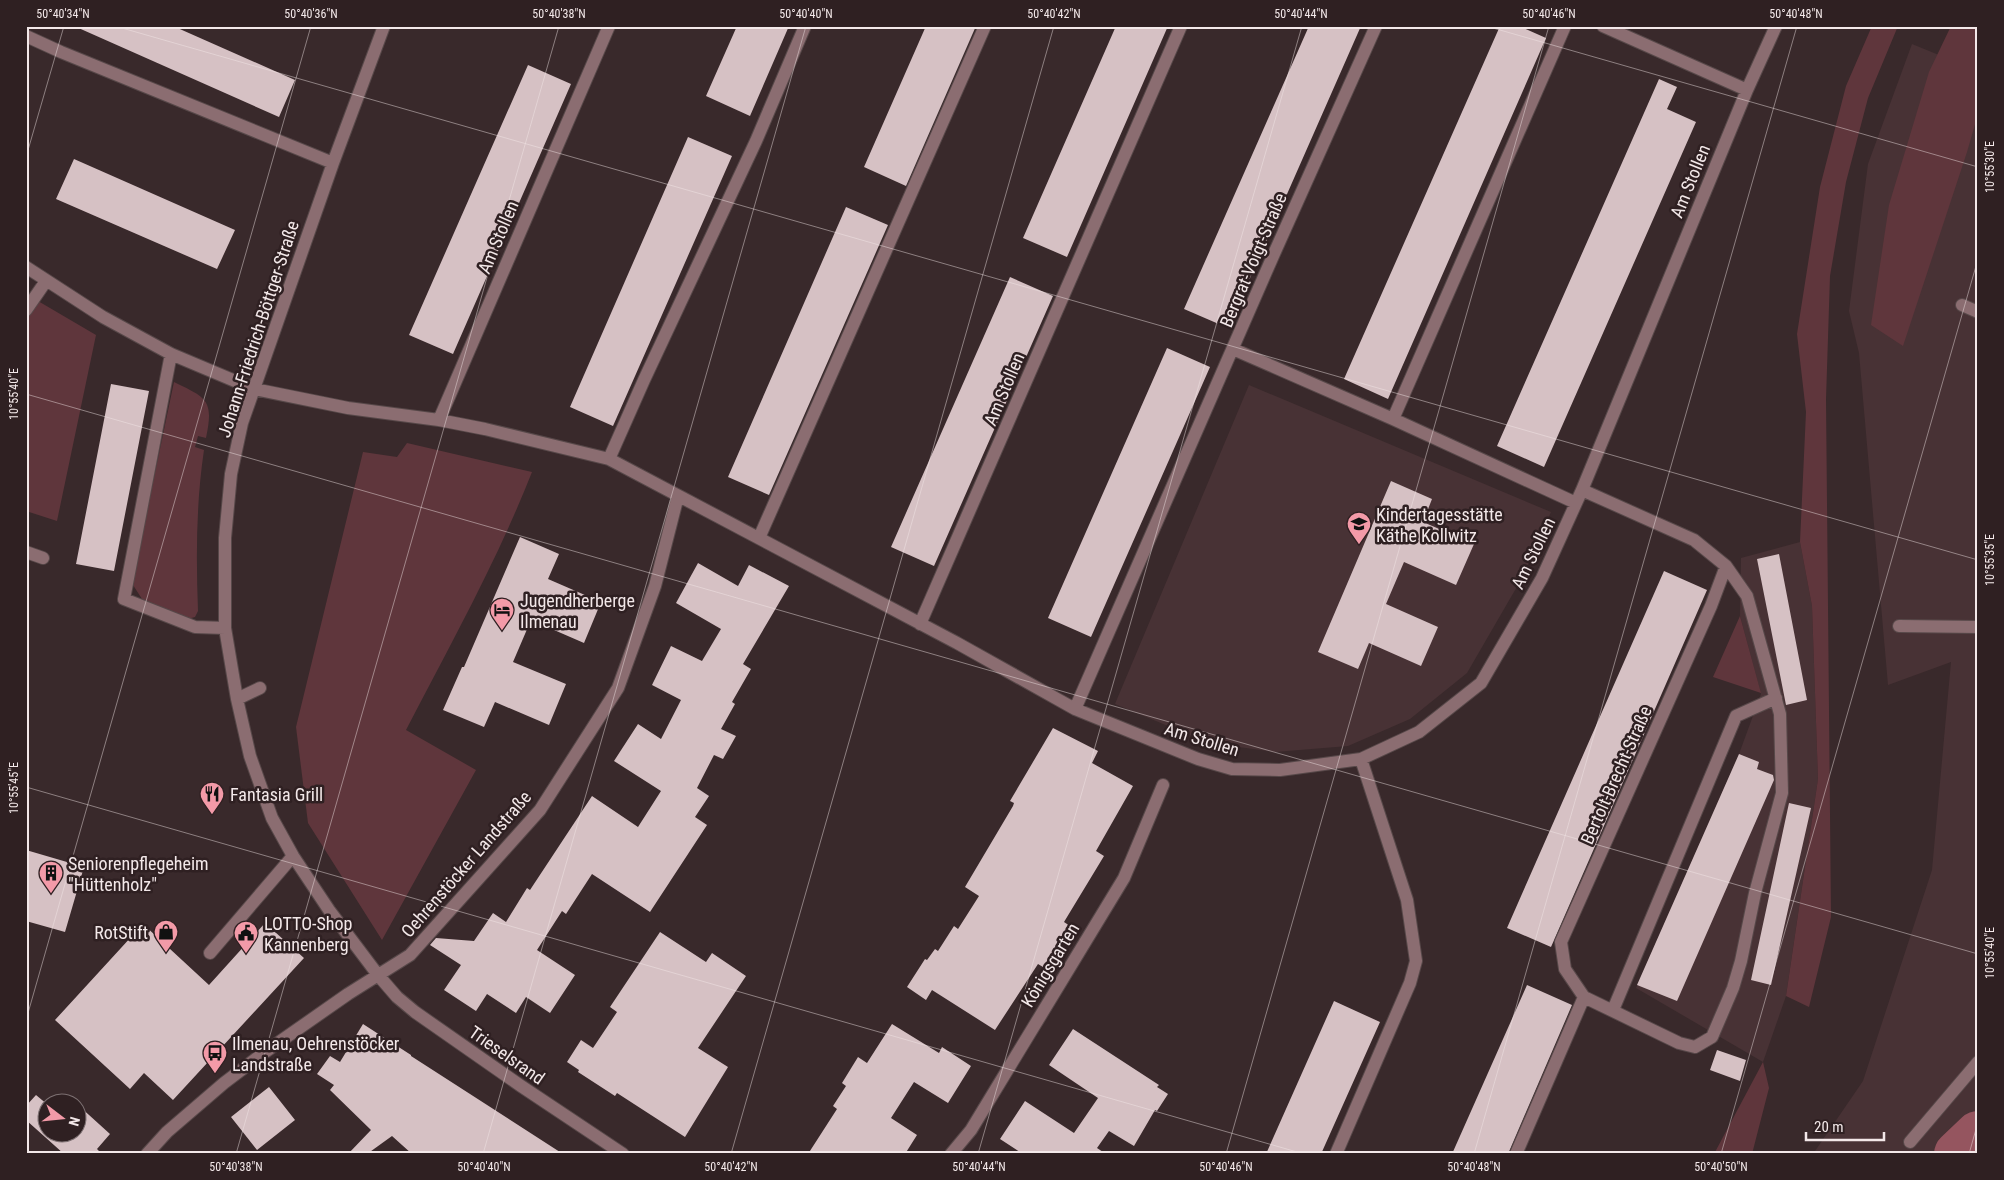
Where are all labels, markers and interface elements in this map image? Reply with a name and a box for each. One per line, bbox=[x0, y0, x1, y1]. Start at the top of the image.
text: 50°40'34"N bbox=[36, 7, 90, 21]
text: 50°40'36"N bbox=[284, 7, 338, 21]
text: 50°40'38"N bbox=[532, 7, 586, 21]
text: 50°40'40"N bbox=[779, 7, 833, 21]
text: 50°40'42"N bbox=[1027, 7, 1081, 21]
text: 50°40'44"N bbox=[1274, 7, 1328, 21]
text: 50°40'46"N bbox=[1522, 7, 1576, 21]
text: 50°40'48"N bbox=[1769, 7, 1823, 21]
street label: Am Stollen bbox=[1666, 141, 1714, 221]
text: 10°55'30"E bbox=[1983, 141, 1997, 193]
street label: Bergrat-Voigt-Straße bbox=[1215, 190, 1291, 330]
street label: Am Stollen bbox=[473, 197, 523, 277]
street label: Johann-Friedrich-Böttger-Straße bbox=[213, 218, 303, 440]
street label: Am Stollen bbox=[979, 349, 1029, 429]
text: 10°55'40"E bbox=[7, 368, 21, 420]
place label: Kindertagesstätte Käthe Kollwitz bbox=[1376, 504, 1503, 546]
school or university icon: Kindertagesstätte Käthe Kollwitz bbox=[1346, 511, 1372, 545]
street label: Am Stollen bbox=[1507, 514, 1559, 592]
text: 10°55'35"E bbox=[1983, 534, 1997, 586]
place label: Jugendherberge Ilmenau bbox=[520, 590, 635, 632]
hotel icon: Jugendherberge Ilmenau bbox=[489, 597, 515, 631]
street label: Bertolt-Brecht-Straße bbox=[1576, 703, 1656, 847]
street label: Am Stollen bbox=[1162, 718, 1242, 760]
text: 10°55'45"E bbox=[7, 762, 21, 814]
restaurant icon: Fantasia Grill bbox=[199, 781, 225, 815]
place label: Fantasia Grill bbox=[230, 784, 323, 805]
street label: Oehrenstöcker Landstraße bbox=[397, 787, 535, 941]
place label: Seniorenpflegeheim "Hüttenholz" bbox=[68, 853, 209, 895]
building icon: Seniorenpflegeheim "Hüttenholz" bbox=[38, 860, 64, 894]
place label: LOTTO-Shop Kannenberg bbox=[264, 913, 353, 955]
shop icon: RotStift bbox=[153, 919, 179, 953]
street label: Königsgarten bbox=[1017, 919, 1083, 1011]
public building icon: LOTTO-Shop Kannenberg bbox=[233, 920, 259, 954]
place label: RotStift bbox=[94, 922, 148, 943]
text: 10°55'40"E bbox=[1983, 927, 1997, 979]
street label: Trieselsrand bbox=[465, 1021, 549, 1089]
place label: Ilmenau, Oehrenstöcker Landstraße bbox=[232, 1033, 400, 1075]
bus stop icon: Ilmenau, Oehrenstöcker Landstraße bbox=[202, 1040, 228, 1074]
north arrow bbox=[38, 1092, 88, 1142]
scale bar bbox=[1806, 1110, 1884, 1142]
text: N bbox=[66, 1115, 83, 1128]
text: 20 m bbox=[1814, 1118, 1844, 1136]
text: 50°40'38"N bbox=[209, 1160, 263, 1174]
text: 50°40'40"N bbox=[457, 1160, 511, 1174]
text: 50°40'42"N bbox=[704, 1160, 758, 1174]
text: 50°40'44"N bbox=[952, 1160, 1006, 1174]
text: 50°40'46"N bbox=[1199, 1160, 1253, 1174]
text: 50°40'48"N bbox=[1447, 1160, 1501, 1174]
text: 50°40'50"N bbox=[1694, 1160, 1748, 1174]

